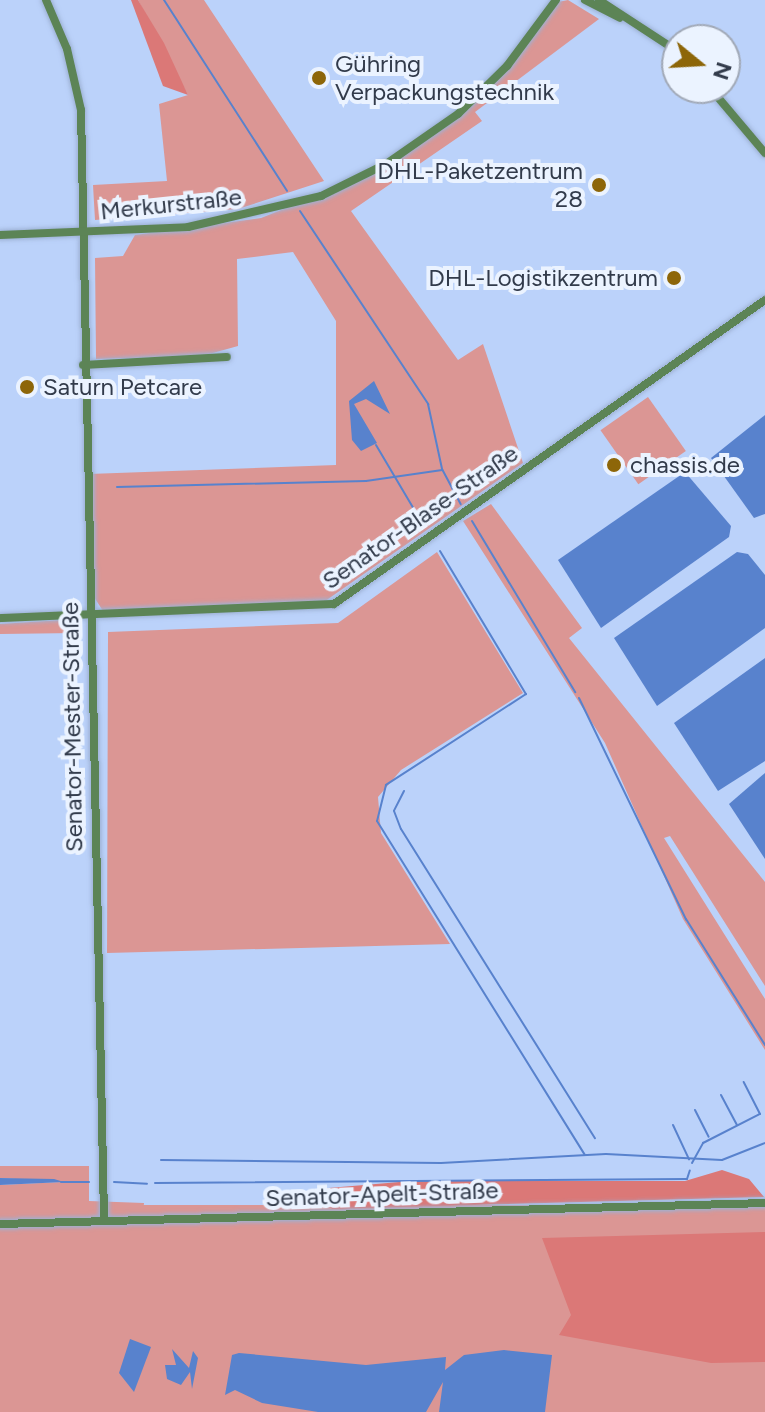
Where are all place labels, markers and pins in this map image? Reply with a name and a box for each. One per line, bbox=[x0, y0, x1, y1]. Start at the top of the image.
place label: Gühring Verpackungstechnik bbox=[335, 50, 554, 106]
marker: Gühring Verpackungstechnik bbox=[310, 69, 328, 87]
place label: DHL-Paketzentrum 28 bbox=[377, 157, 583, 213]
marker: DHL-Paketzentrum 28 bbox=[590, 176, 608, 194]
place label: DHL-Logistikzentrum bbox=[428, 264, 658, 292]
marker: DHL-Logistikzentrum bbox=[665, 269, 683, 287]
place label: Saturn Petcare bbox=[43, 373, 202, 401]
marker: Saturn Petcare bbox=[18, 378, 36, 396]
place label: chassis.de bbox=[630, 451, 740, 479]
marker: chassis.de bbox=[605, 456, 623, 474]

